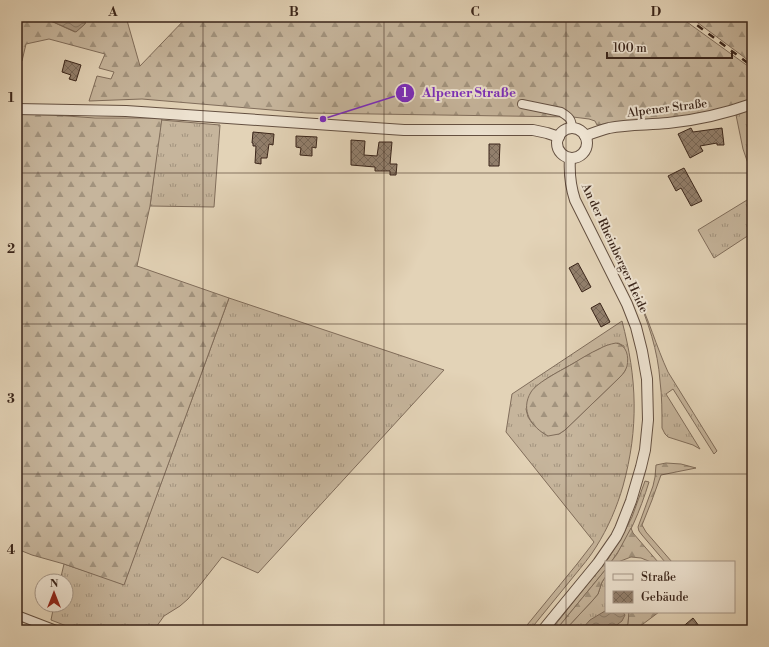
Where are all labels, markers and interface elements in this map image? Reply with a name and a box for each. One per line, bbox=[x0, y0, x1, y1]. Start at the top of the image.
text: A bbox=[107, 4, 118, 20]
text: B bbox=[289, 4, 299, 20]
text: C bbox=[470, 4, 480, 20]
text: D bbox=[651, 4, 661, 20]
scale bar bbox=[607, 34, 732, 60]
text: 100 m bbox=[613, 41, 647, 56]
callout: Alpener Straße bbox=[395, 80, 524, 105]
text: Alpener Straße bbox=[421, 85, 516, 101]
text: 1 bbox=[402, 86, 408, 101]
text: 1 bbox=[8, 90, 15, 106]
street label: Alpener Straße bbox=[625, 96, 708, 121]
street label: An der Rheinberger Heide bbox=[577, 180, 651, 315]
text: 2 bbox=[7, 241, 15, 257]
text: 3 bbox=[7, 391, 15, 407]
text: 4 bbox=[7, 542, 16, 558]
legend bbox=[605, 561, 735, 613]
text: Straße bbox=[641, 570, 676, 585]
north arrow bbox=[34, 573, 74, 613]
text: N bbox=[50, 577, 59, 591]
text: Gebäude bbox=[641, 590, 689, 605]

